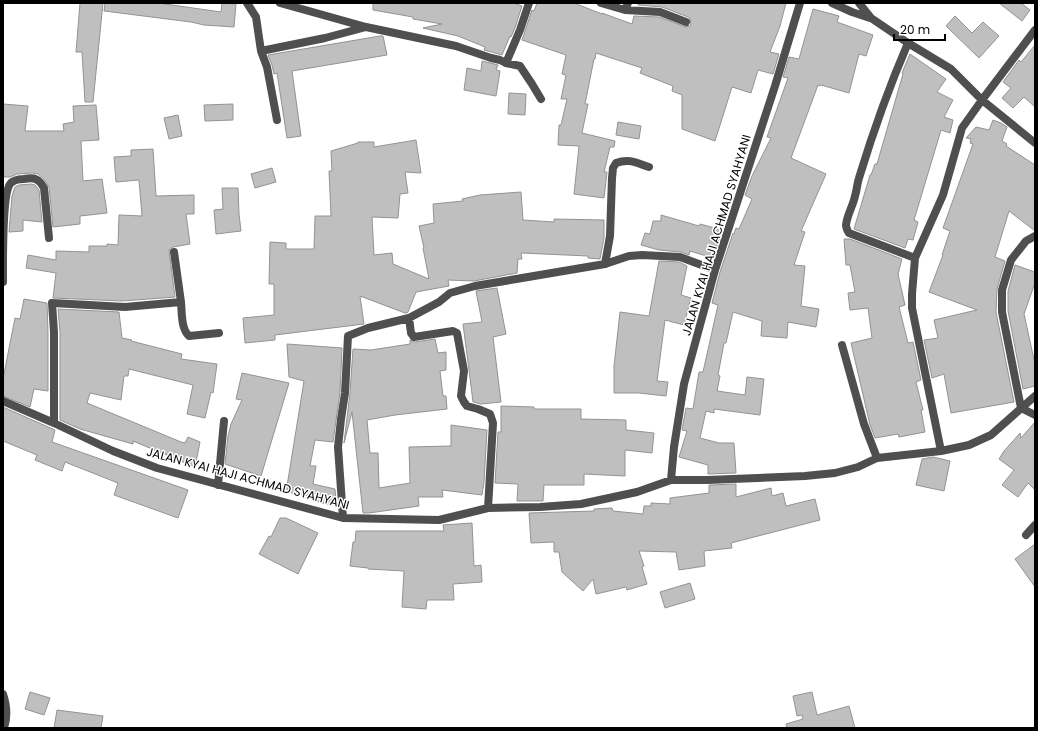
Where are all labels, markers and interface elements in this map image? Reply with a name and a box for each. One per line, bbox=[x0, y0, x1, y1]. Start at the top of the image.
scale bar bbox=[894, 16, 945, 42]
text: 20 m bbox=[900, 21, 930, 38]
street label: JALAN KYAI HAJI ACHMAD SYAHYANI bbox=[677, 132, 755, 338]
street label: JALAN KYAI HAJI ACHMAD SYAHYANI bbox=[145, 443, 351, 513]

